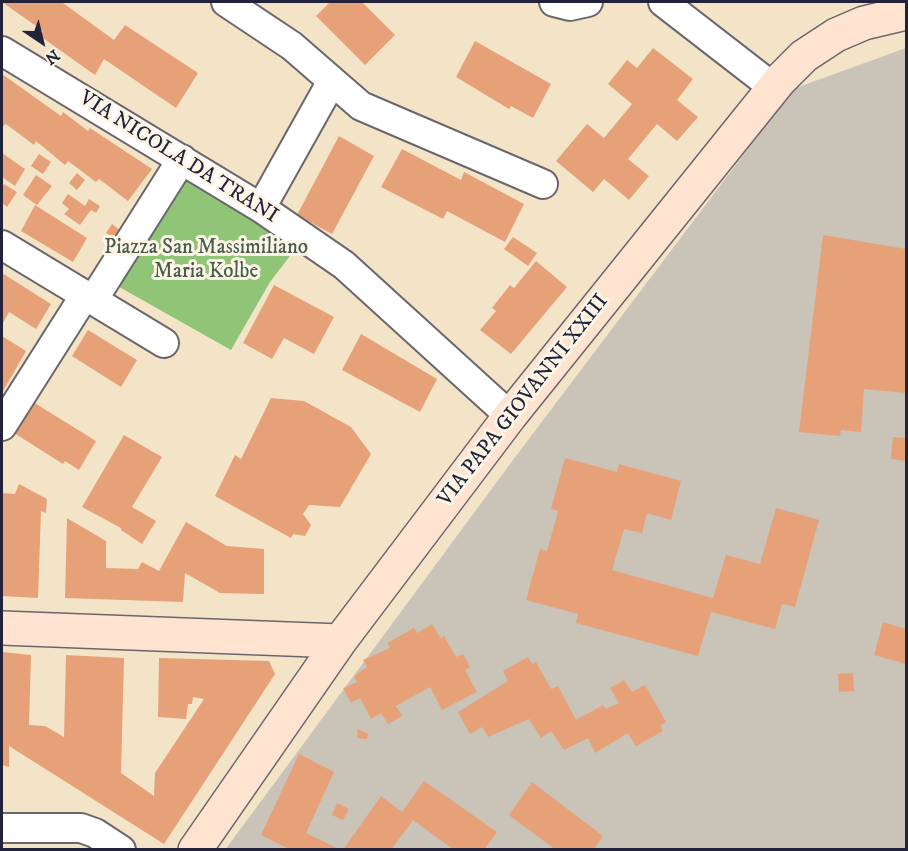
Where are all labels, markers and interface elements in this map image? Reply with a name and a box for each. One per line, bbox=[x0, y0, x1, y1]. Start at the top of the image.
north arrow bbox=[12, 12, 72, 72]
text: N bbox=[41, 45, 63, 69]
street label: VIA NICOLA DA TRANI bbox=[74, 86, 282, 230]
park label: Piazza San Massimiliano Maria Kolbe bbox=[104, 236, 308, 286]
street label: VIA PAPA GIOVANNI XXIII bbox=[433, 290, 615, 512]

